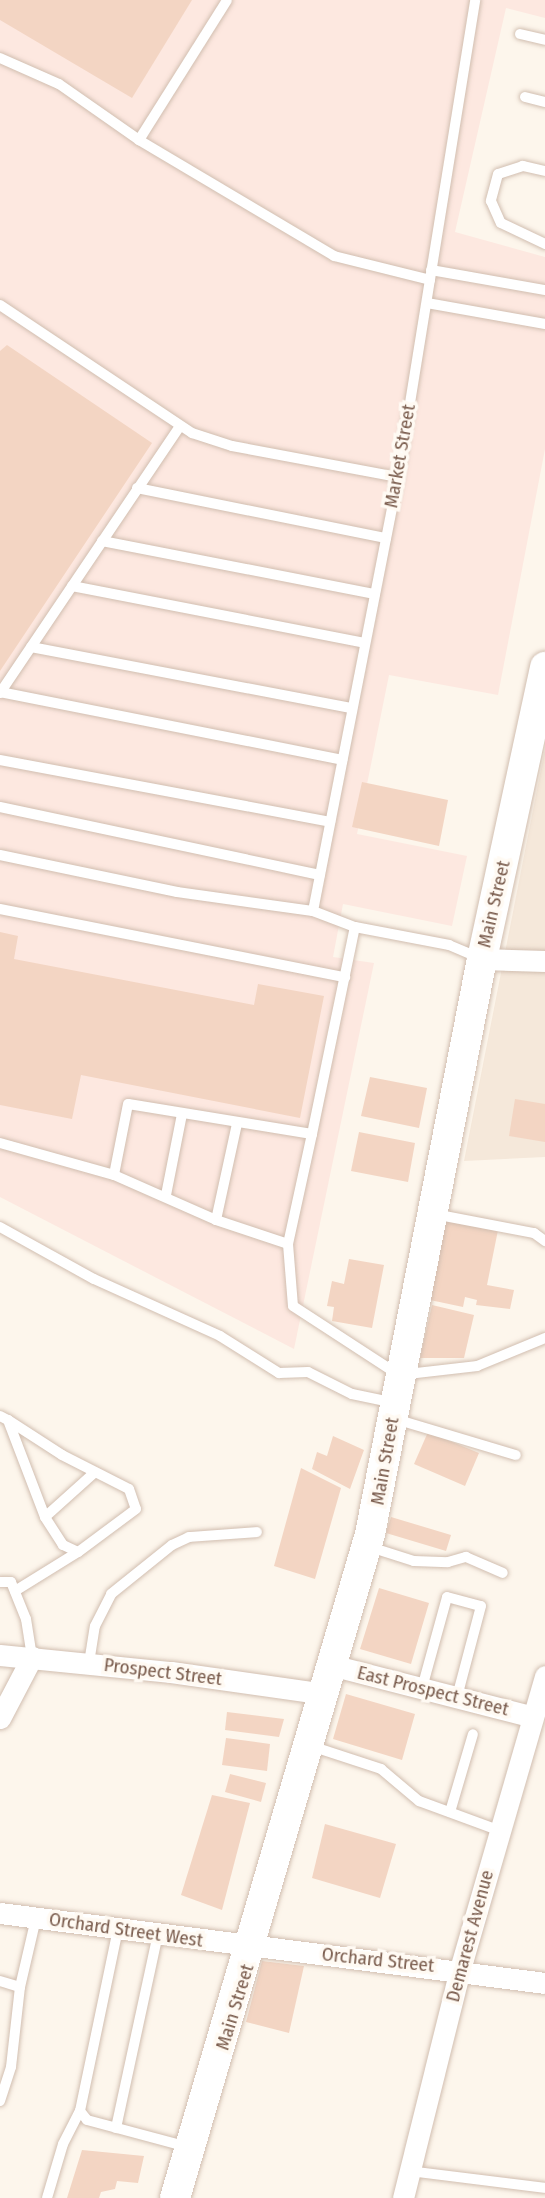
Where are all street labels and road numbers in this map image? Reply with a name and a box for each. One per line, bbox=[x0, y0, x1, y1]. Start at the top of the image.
street label: Market Street bbox=[380, 402, 420, 510]
street label: Main Street bbox=[473, 858, 515, 950]
street label: Main Street bbox=[366, 1415, 404, 1507]
street label: Prospect Street bbox=[103, 1653, 223, 1691]
street label: East Prospect Street bbox=[355, 1661, 511, 1721]
street label: Demarest Avenue bbox=[441, 1868, 499, 2004]
street label: Orchard Street West bbox=[48, 1908, 204, 1952]
street label: Orchard Street bbox=[321, 1943, 435, 1977]
street label: Main Street bbox=[211, 1961, 259, 2053]

